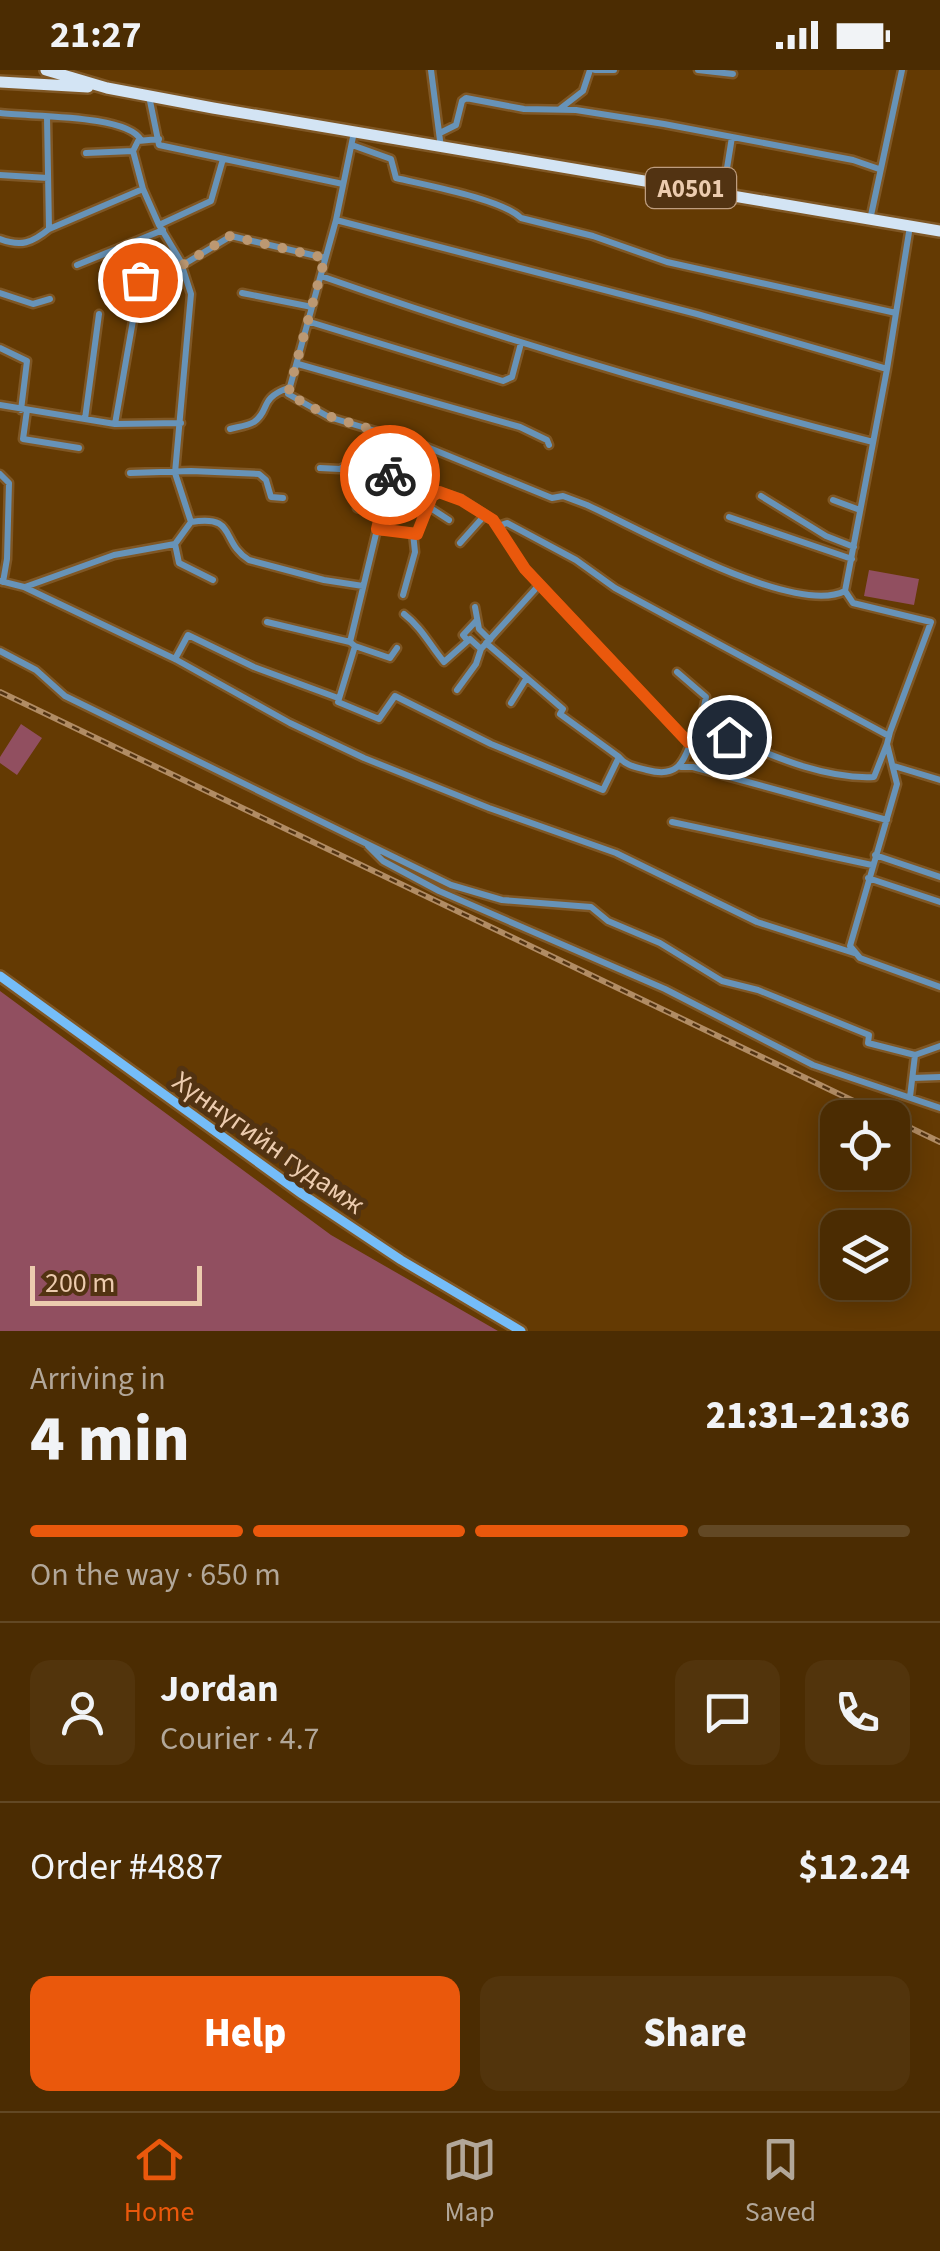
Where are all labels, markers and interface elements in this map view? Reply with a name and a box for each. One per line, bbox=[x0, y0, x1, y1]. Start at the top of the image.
text: 21:27 bbox=[50, 8, 142, 62]
road number: A0501 bbox=[646, 168, 736, 208]
pin bbox=[98, 238, 183, 323]
icon: bag bbox=[113, 253, 168, 308]
courier bbox=[340, 425, 440, 525]
icon: bike bbox=[363, 448, 418, 503]
pin bbox=[687, 695, 772, 780]
icon: home bbox=[702, 710, 757, 765]
street label: Хүннүгийн гудамж bbox=[164, 1062, 373, 1224]
map controls bbox=[820, 1100, 910, 1300]
button: locate bbox=[820, 1100, 910, 1190]
button: layers bbox=[820, 1210, 910, 1300]
scale bar bbox=[30, 1261, 202, 1306]
text: 200 m bbox=[45, 1263, 116, 1303]
text: Arriving in bbox=[30, 1356, 166, 1402]
text: 21:31–21:36 bbox=[706, 1389, 910, 1443]
text: 4 min bbox=[30, 1393, 190, 1486]
text: On the way · 650 m bbox=[30, 1552, 281, 1598]
button: person bbox=[30, 1660, 135, 1765]
button: chat bbox=[675, 1660, 780, 1765]
button: phone bbox=[805, 1660, 910, 1765]
text: Jordan bbox=[160, 1662, 279, 1716]
text: Courier · 4.7 bbox=[160, 1716, 320, 1762]
text: Order #4887 bbox=[30, 1840, 223, 1894]
text: $12.24 bbox=[798, 1840, 910, 1894]
button: Help bbox=[30, 1976, 460, 2091]
button: Share bbox=[480, 1976, 910, 2091]
tab: Home bbox=[124, 2132, 194, 2232]
tab: Map bbox=[442, 2132, 497, 2232]
tab: Saved bbox=[745, 2132, 816, 2232]

